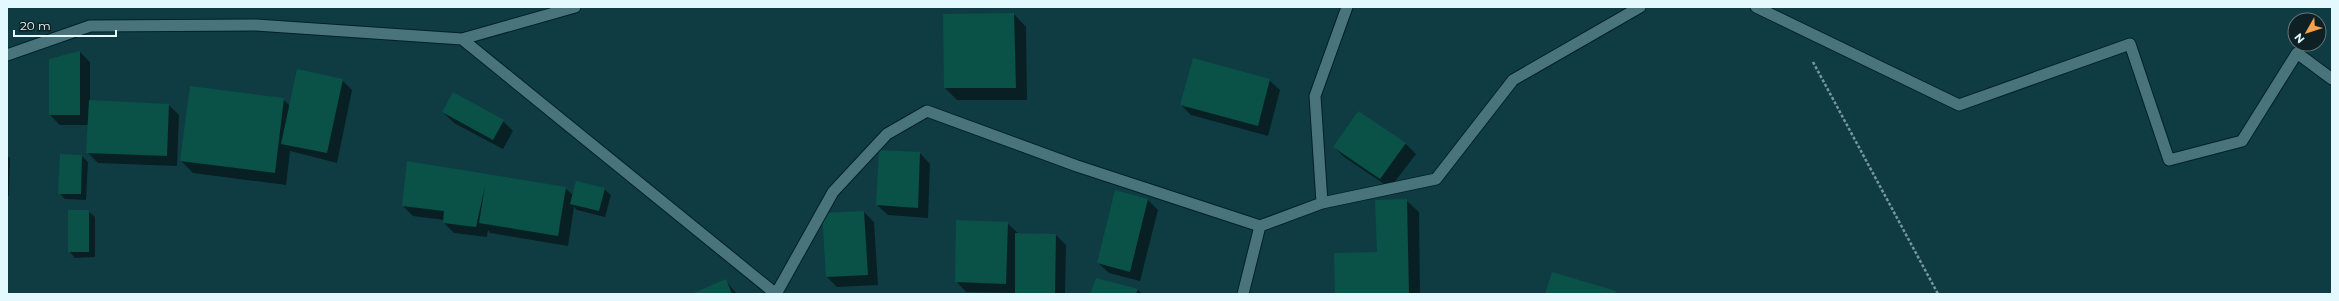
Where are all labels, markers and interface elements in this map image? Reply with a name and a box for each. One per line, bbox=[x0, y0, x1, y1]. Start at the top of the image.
scale bar bbox=[14, 12, 116, 38]
north arrow bbox=[2287, 12, 2327, 52]
text: 20 m bbox=[20, 18, 51, 33]
text: N bbox=[2291, 30, 2307, 46]

